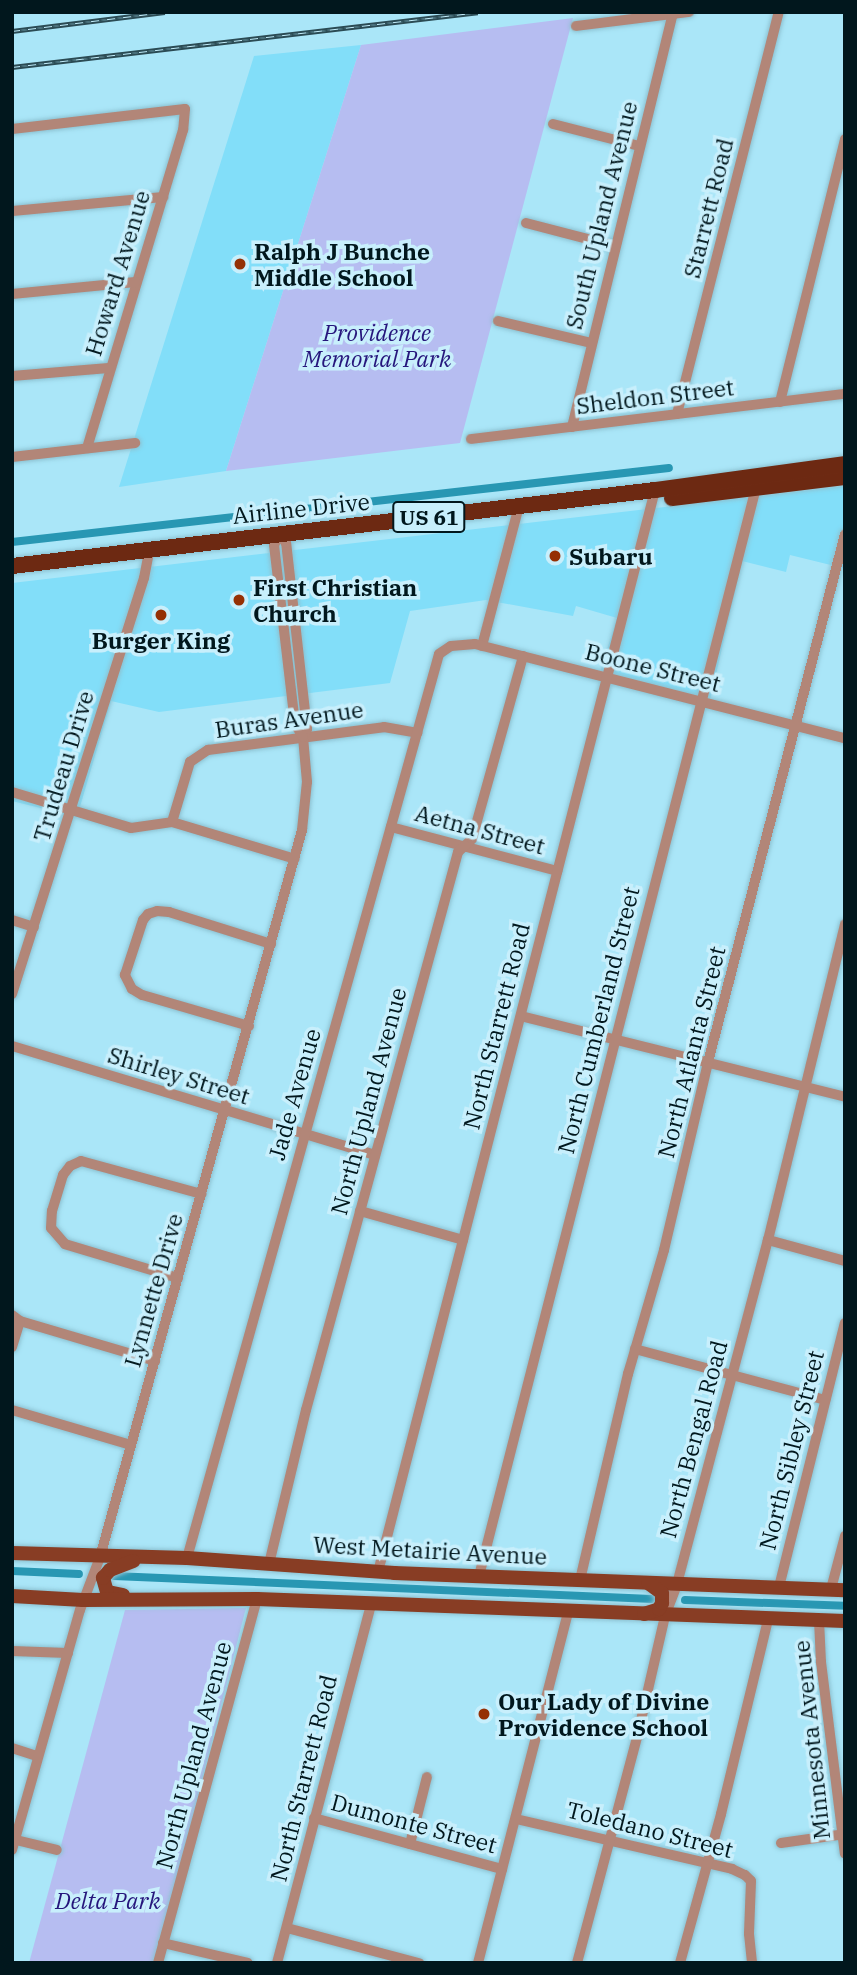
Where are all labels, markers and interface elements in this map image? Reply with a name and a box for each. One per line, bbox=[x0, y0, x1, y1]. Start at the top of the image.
street label: South Upland Avenue bbox=[559, 98, 643, 332]
street label: Starrett Road bbox=[677, 135, 739, 281]
street label: Howard Avenue bbox=[79, 187, 155, 359]
place label: Ralph J Bunche Middle School bbox=[254, 237, 430, 291]
marker: Ralph J Bunche Middle School bbox=[232, 256, 248, 272]
park label: Providence Memorial Park bbox=[303, 318, 451, 372]
street label: Sheldon Street bbox=[575, 373, 735, 419]
street label: Airline Drive bbox=[231, 487, 371, 529]
road number: US 61 bbox=[392, 500, 466, 534]
place label: Subaru bbox=[569, 542, 653, 570]
marker: Subaru bbox=[547, 548, 563, 564]
place label: First Christian Church bbox=[253, 573, 417, 627]
marker: First Christian Church bbox=[231, 592, 247, 608]
marker: Burger King bbox=[153, 607, 169, 623]
place label: Burger King bbox=[92, 626, 230, 654]
street label: Boone Street bbox=[582, 637, 724, 697]
street label: Trudeau Drive bbox=[27, 687, 99, 845]
street label: Buras Avenue bbox=[213, 695, 365, 743]
street label: Aetna Street bbox=[412, 798, 548, 860]
street label: North Cumberland Street bbox=[551, 883, 645, 1157]
street label: North Starrett Road bbox=[457, 920, 535, 1132]
street label: North Atlanta Street bbox=[651, 943, 731, 1161]
street label: North Upland Avenue bbox=[324, 984, 412, 1218]
street label: Jade Avenue bbox=[262, 1025, 326, 1163]
street label: Shirley Street bbox=[105, 1040, 253, 1110]
street label: Lynnette Drive bbox=[118, 1210, 188, 1370]
street label: North Bengal Road bbox=[653, 1337, 733, 1541]
street label: North Sibley Street bbox=[753, 1347, 829, 1553]
street label: West Metairie Avenue bbox=[312, 1530, 548, 1570]
street label: North Upland Avenue bbox=[149, 1638, 237, 1872]
street label: Minnesota Avenue bbox=[787, 1639, 835, 1841]
street label: North Starrett Road bbox=[264, 1672, 342, 1884]
place label: Our Lady of Divine Providence School bbox=[498, 1687, 709, 1741]
marker: Our Lady of Divine Providence School bbox=[476, 1706, 492, 1722]
street label: Dumonte Street bbox=[328, 1788, 500, 1858]
street label: Toledano Street bbox=[564, 1795, 736, 1863]
park label: Delta Park bbox=[55, 1886, 161, 1914]

